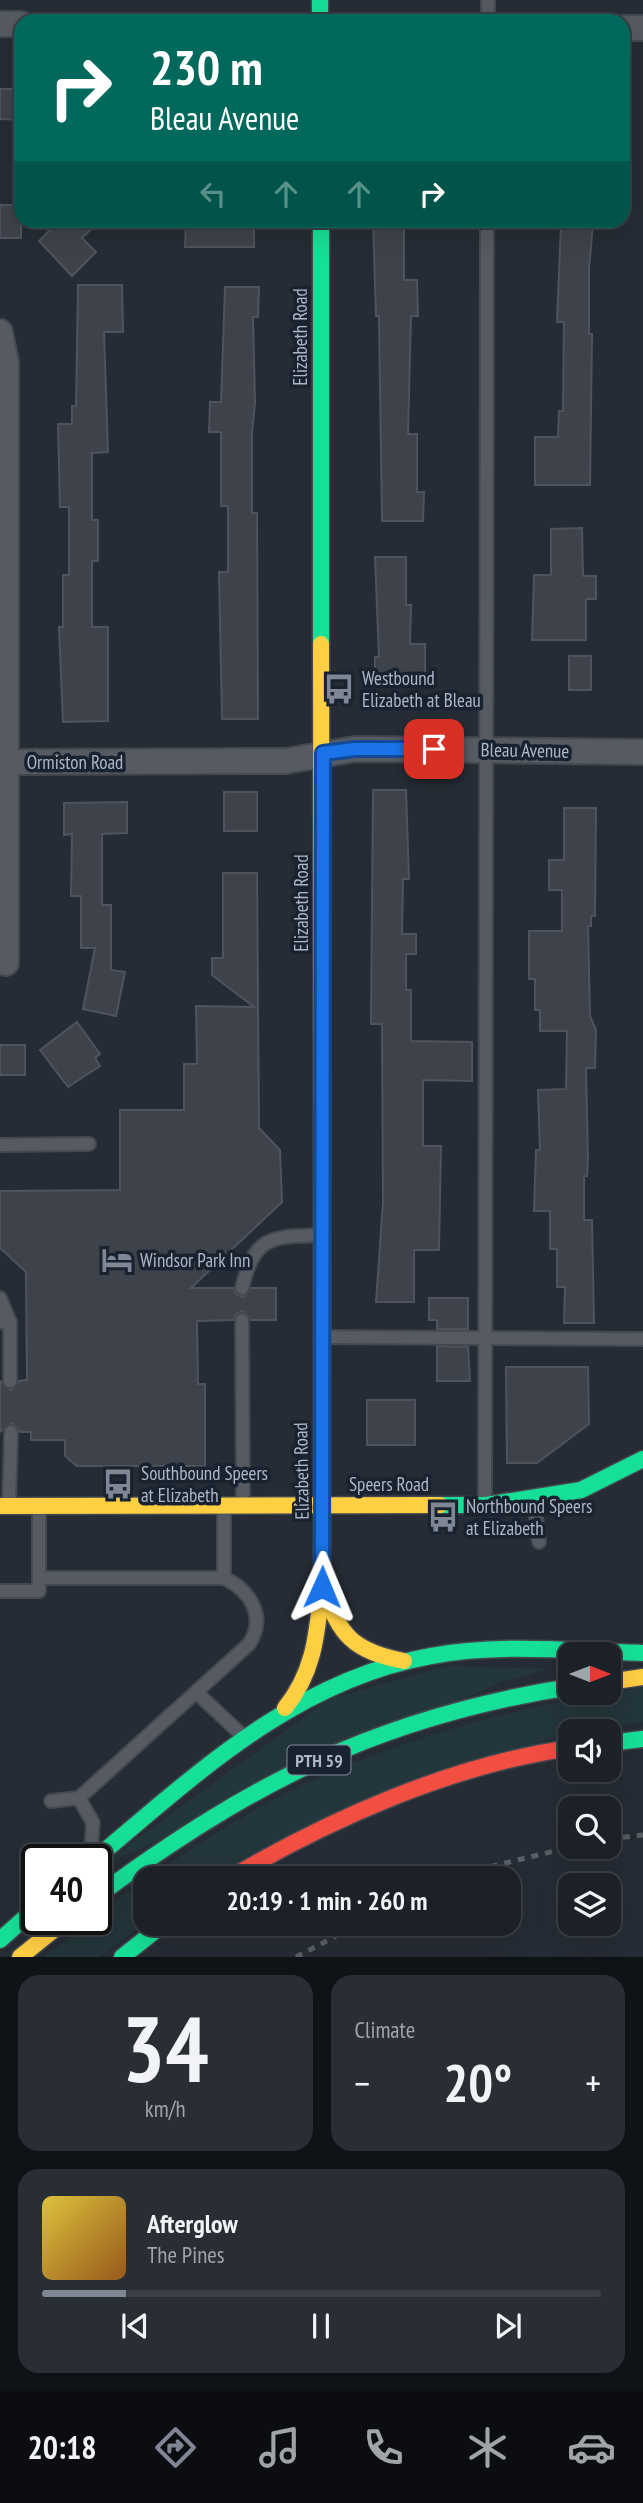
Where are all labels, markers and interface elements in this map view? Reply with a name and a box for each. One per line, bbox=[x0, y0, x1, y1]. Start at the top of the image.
text: 230 m bbox=[150, 35, 263, 99]
icon: right bbox=[35, 42, 126, 133]
text: Bleau Avenue bbox=[150, 97, 299, 139]
icon: left bbox=[194, 175, 232, 213]
icon: ahead bbox=[267, 175, 305, 213]
icon: ahead bbox=[340, 175, 378, 213]
icon: right bbox=[413, 175, 451, 213]
street label: Elizabeth Road bbox=[288, 288, 312, 386]
place label: Westbound Elizabeth at Bleau bbox=[362, 666, 481, 712]
bus stop icon: Westbound Elizabeth at Bleau bbox=[322, 672, 356, 706]
pin bbox=[404, 719, 464, 779]
icon: arrive bbox=[415, 730, 453, 768]
street label: Bleau Avenue bbox=[480, 737, 570, 763]
street label: Ormiston Road bbox=[27, 750, 123, 774]
street label: Elizabeth Road bbox=[289, 854, 313, 952]
hotel icon: Windsor Park Inn bbox=[100, 1243, 134, 1277]
place label: Windsor Park Inn bbox=[140, 1248, 250, 1272]
street label: Elizabeth Road bbox=[288, 1422, 314, 1520]
place label: Southbound Speers at Elizabeth bbox=[141, 1461, 268, 1507]
bus stop icon: Southbound Speers at Elizabeth bbox=[101, 1467, 135, 1501]
street label: Speers Road bbox=[349, 1472, 429, 1496]
place label: Northbound Speers at Elizabeth bbox=[466, 1494, 593, 1540]
bus stop icon: Northbound Speers at Elizabeth bbox=[426, 1500, 460, 1534]
position arrow bbox=[285, 1550, 359, 1624]
north arrow bbox=[558, 1642, 621, 1704]
map controls bbox=[558, 1642, 621, 1936]
button: sound bbox=[558, 1719, 621, 1782]
road number: PTH 59 bbox=[288, 1745, 350, 1774]
button: search bbox=[558, 1796, 621, 1859]
speed limit sign: 40 bbox=[21, 1844, 112, 1935]
button: layers bbox=[558, 1873, 621, 1936]
text: 20:19 · 1 min · 260 m bbox=[227, 1884, 427, 1917]
text: 34 bbox=[122, 1989, 209, 2107]
text: Climate bbox=[355, 2015, 415, 2044]
text: 20° bbox=[443, 2049, 512, 2116]
text: − bbox=[355, 2058, 370, 2107]
text: + bbox=[585, 2058, 601, 2107]
text: km/h bbox=[145, 2094, 186, 2123]
text: Afterglow bbox=[147, 2207, 238, 2240]
text: The Pines bbox=[147, 2240, 225, 2269]
icon: previous bbox=[116, 2307, 154, 2345]
icon: pause bbox=[302, 2307, 340, 2345]
icon: next bbox=[489, 2307, 527, 2345]
icon: directions bbox=[151, 2423, 200, 2472]
icon: music bbox=[255, 2423, 304, 2472]
icon: phone bbox=[359, 2423, 408, 2472]
icon: climate bbox=[463, 2423, 512, 2472]
icon: car bbox=[567, 2423, 616, 2472]
text: 20:18 bbox=[27, 2426, 97, 2468]

